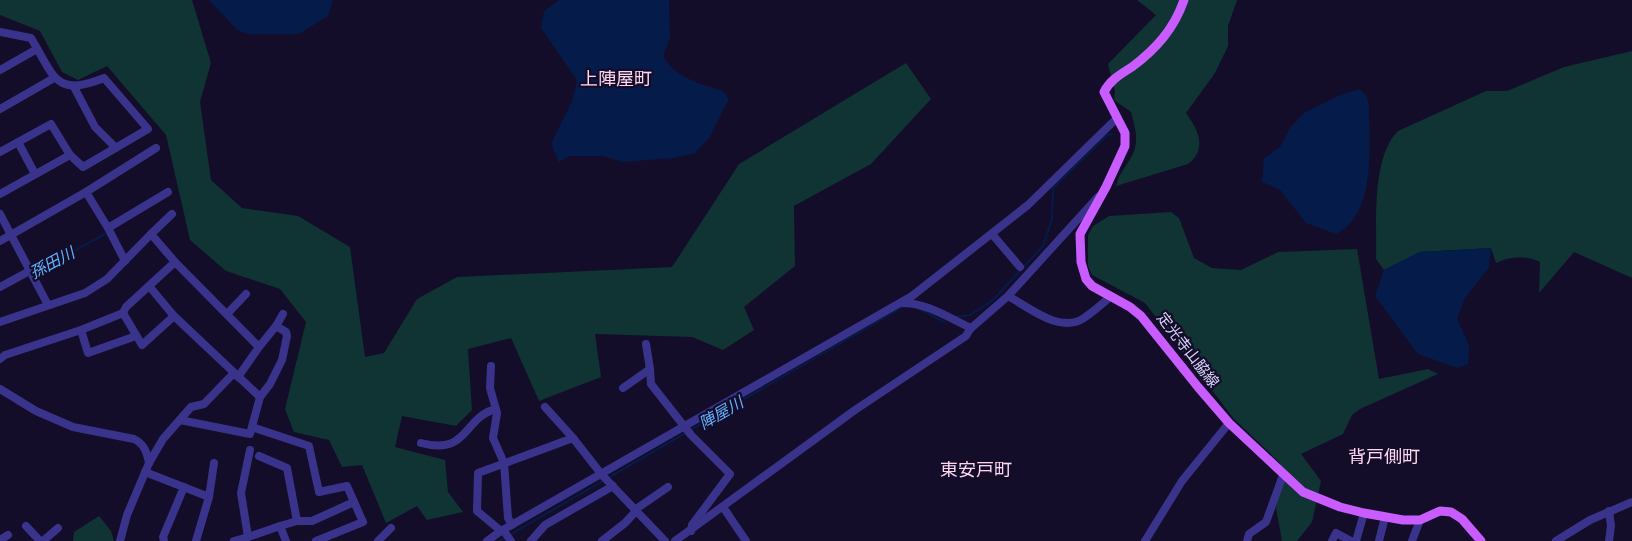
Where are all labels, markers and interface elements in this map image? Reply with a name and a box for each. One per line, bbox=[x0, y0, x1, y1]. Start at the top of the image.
district label: 上陣屋町 bbox=[580, 68, 652, 90]
water label: 孫田川 bbox=[26, 242, 79, 283]
street label: 定光寺山脇線 bbox=[1153, 309, 1223, 391]
water label: 陣屋川 bbox=[695, 392, 748, 433]
district label: 背戸側町 bbox=[1348, 446, 1420, 468]
district label: 東安戸町 bbox=[940, 459, 1012, 481]

